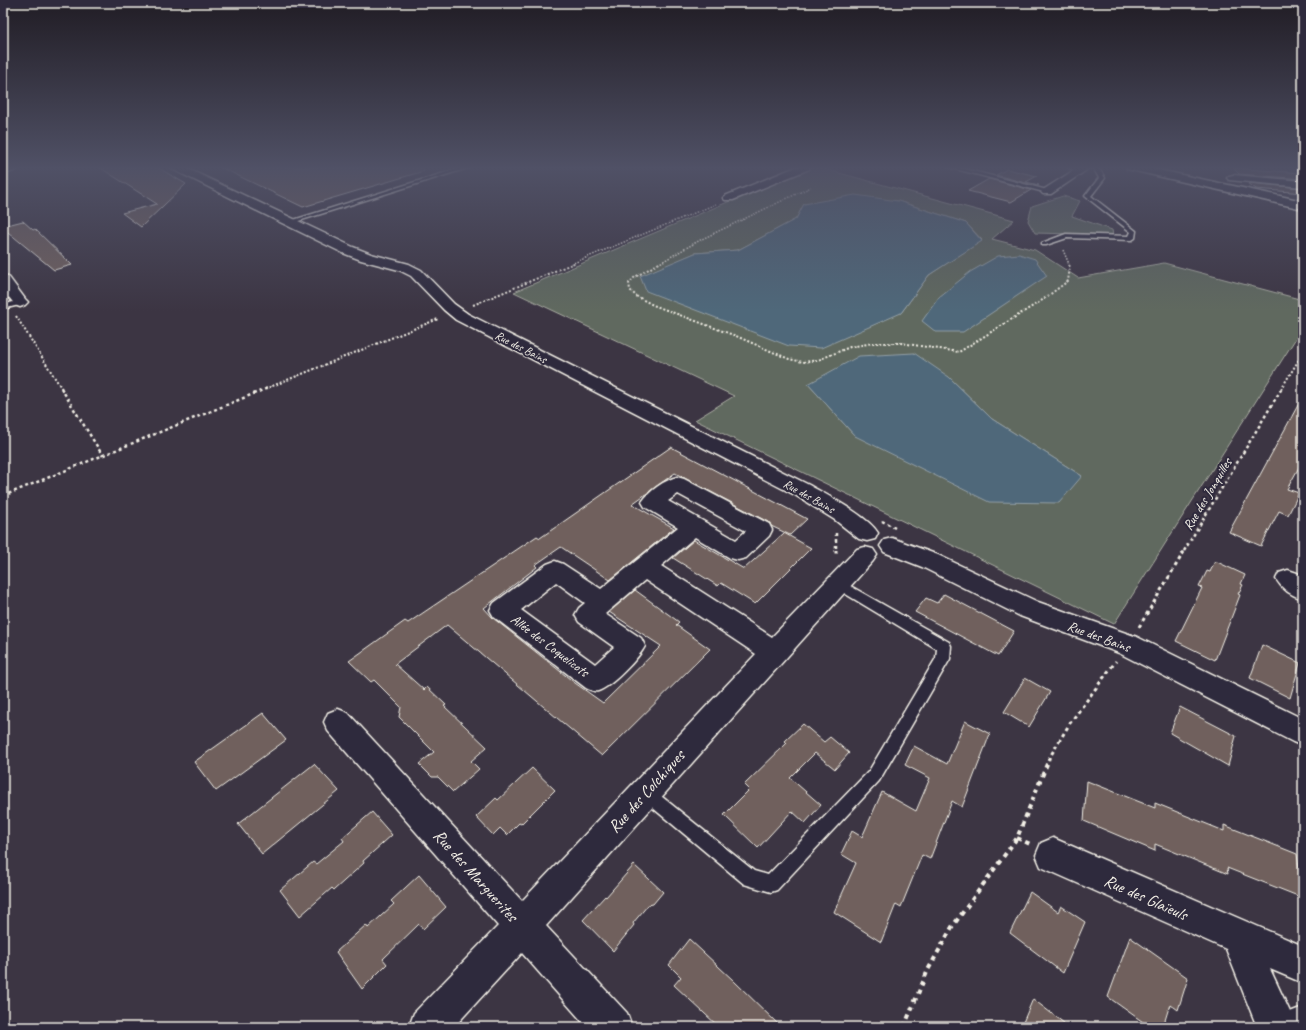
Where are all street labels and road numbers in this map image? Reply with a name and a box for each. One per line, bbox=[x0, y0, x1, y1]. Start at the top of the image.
street label: Rue des Bains bbox=[492, 327, 551, 368]
street label: Rue des Jonquilles bbox=[1179, 454, 1236, 533]
street label: Rue des Bains bbox=[781, 475, 839, 518]
street label: Allée des Coquelicots bbox=[507, 611, 593, 681]
street label: Rue des Bains bbox=[1065, 617, 1134, 656]
street label: Rue des Colchiques bbox=[604, 744, 691, 837]
street label: Rue des Marguerites bbox=[429, 825, 524, 927]
street label: Rue des Glaïeuls bbox=[1101, 870, 1192, 926]

